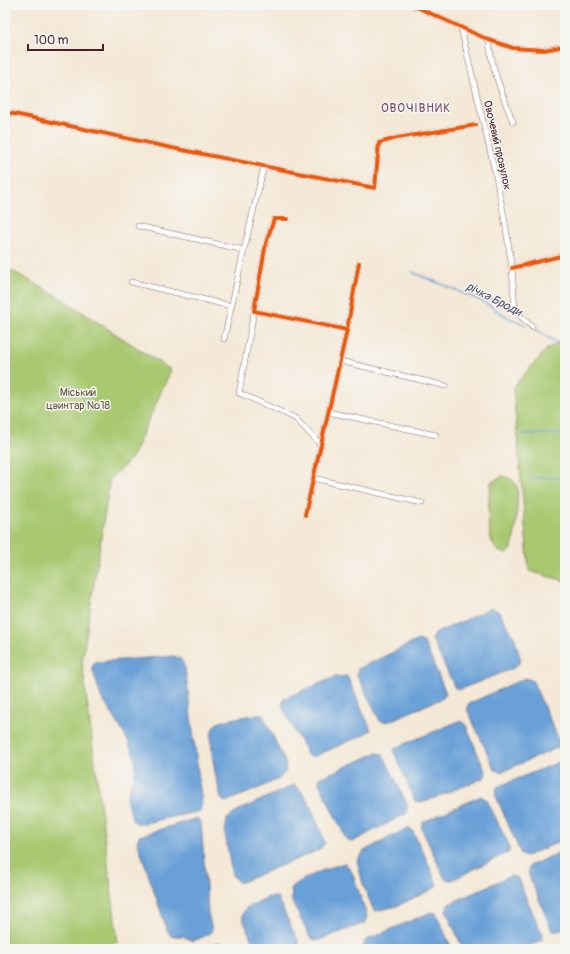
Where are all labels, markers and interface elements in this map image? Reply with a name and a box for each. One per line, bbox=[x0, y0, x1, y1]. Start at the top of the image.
scale bar bbox=[28, 26, 103, 52]
text: 100 m bbox=[34, 33, 69, 48]
street label: Овочевий провулок bbox=[481, 99, 514, 191]
district label: ОВОЧІВНИК bbox=[381, 101, 451, 116]
water label: річка Броди bbox=[464, 279, 525, 321]
park label: Міський цвинтар №18 bbox=[46, 386, 110, 412]

